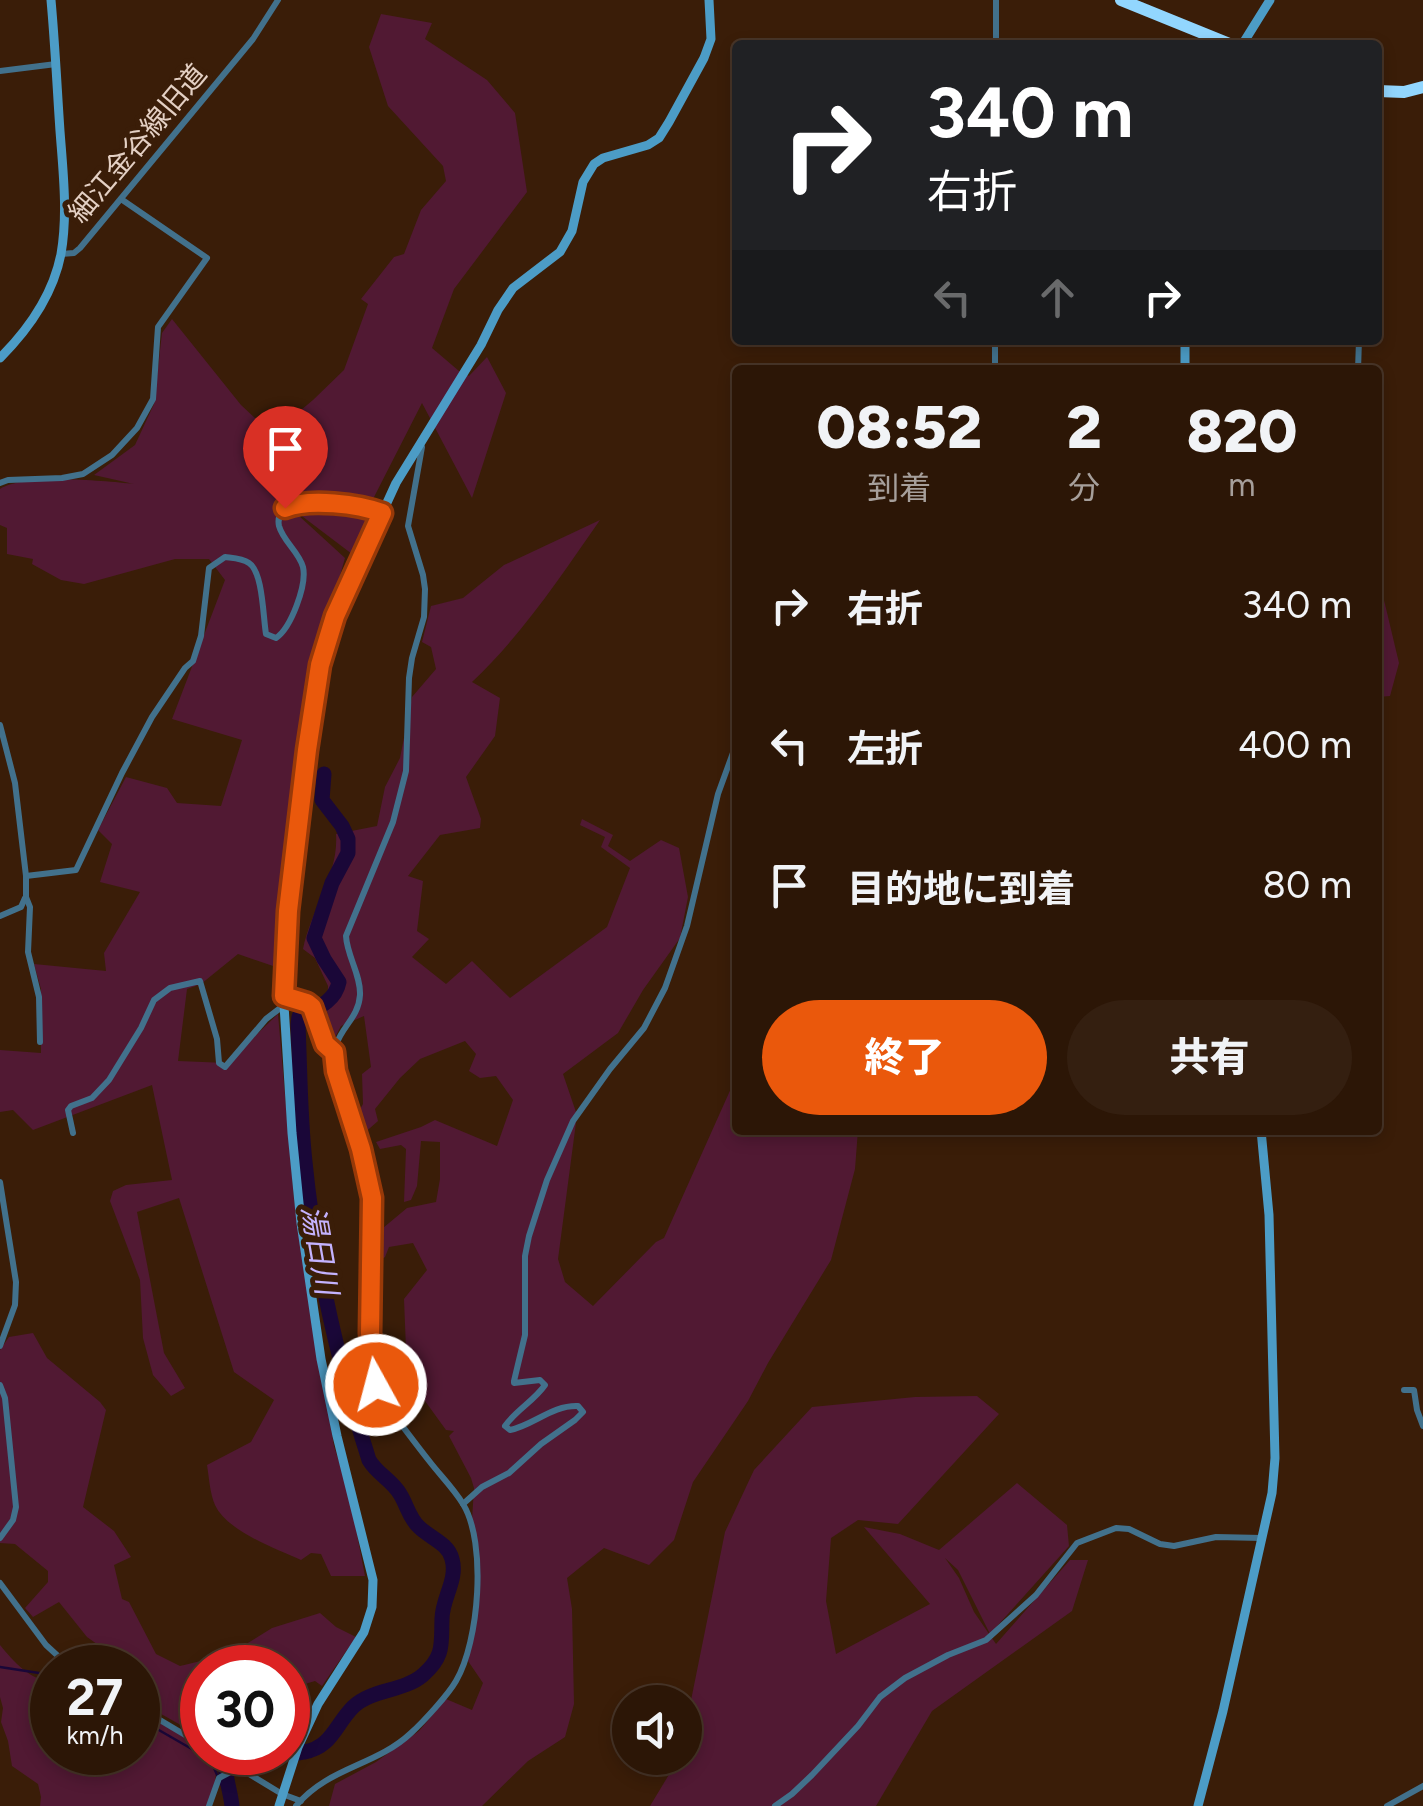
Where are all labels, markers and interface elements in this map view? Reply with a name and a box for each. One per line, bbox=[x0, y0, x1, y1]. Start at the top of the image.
street label: 細江金谷線旧道 bbox=[61, 57, 213, 229]
text: 340 m bbox=[927, 70, 1133, 155]
icon: right bbox=[762, 80, 892, 210]
text: 右折 bbox=[927, 164, 1017, 218]
icon: left bbox=[925, 270, 980, 325]
icon: ahead bbox=[1030, 270, 1085, 325]
icon: right bbox=[1135, 270, 1190, 325]
text: 08:52 bbox=[817, 391, 982, 463]
text: 2 bbox=[1067, 391, 1102, 463]
text: 820 bbox=[1186, 395, 1297, 467]
pin bbox=[243, 406, 328, 509]
icon: arrive bbox=[258, 421, 313, 476]
text: m bbox=[1228, 466, 1256, 504]
text: 到着 bbox=[867, 469, 931, 507]
text: 分 bbox=[1068, 469, 1100, 507]
icon: right bbox=[762, 578, 817, 633]
text: 340 m bbox=[1242, 582, 1352, 628]
text: 右折 bbox=[847, 586, 923, 632]
icon: left bbox=[762, 718, 817, 773]
text: 400 m bbox=[1238, 722, 1352, 768]
text: 左折 bbox=[847, 726, 923, 772]
icon: arrive bbox=[762, 858, 817, 913]
text: 80 m bbox=[1263, 862, 1352, 908]
text: 目的地に到着 bbox=[847, 866, 1075, 912]
button: 終了 bbox=[762, 1000, 1047, 1115]
button: 共有 bbox=[1067, 1000, 1352, 1115]
water label: 湯日川 bbox=[294, 1202, 347, 1300]
position arrow bbox=[324, 1333, 428, 1437]
speed limit sign: 30 bbox=[180, 1645, 310, 1775]
text: 27 bbox=[67, 1667, 123, 1728]
map controls bbox=[612, 1685, 702, 1775]
button: sound bbox=[612, 1685, 702, 1775]
text: km/h bbox=[66, 1720, 124, 1750]

